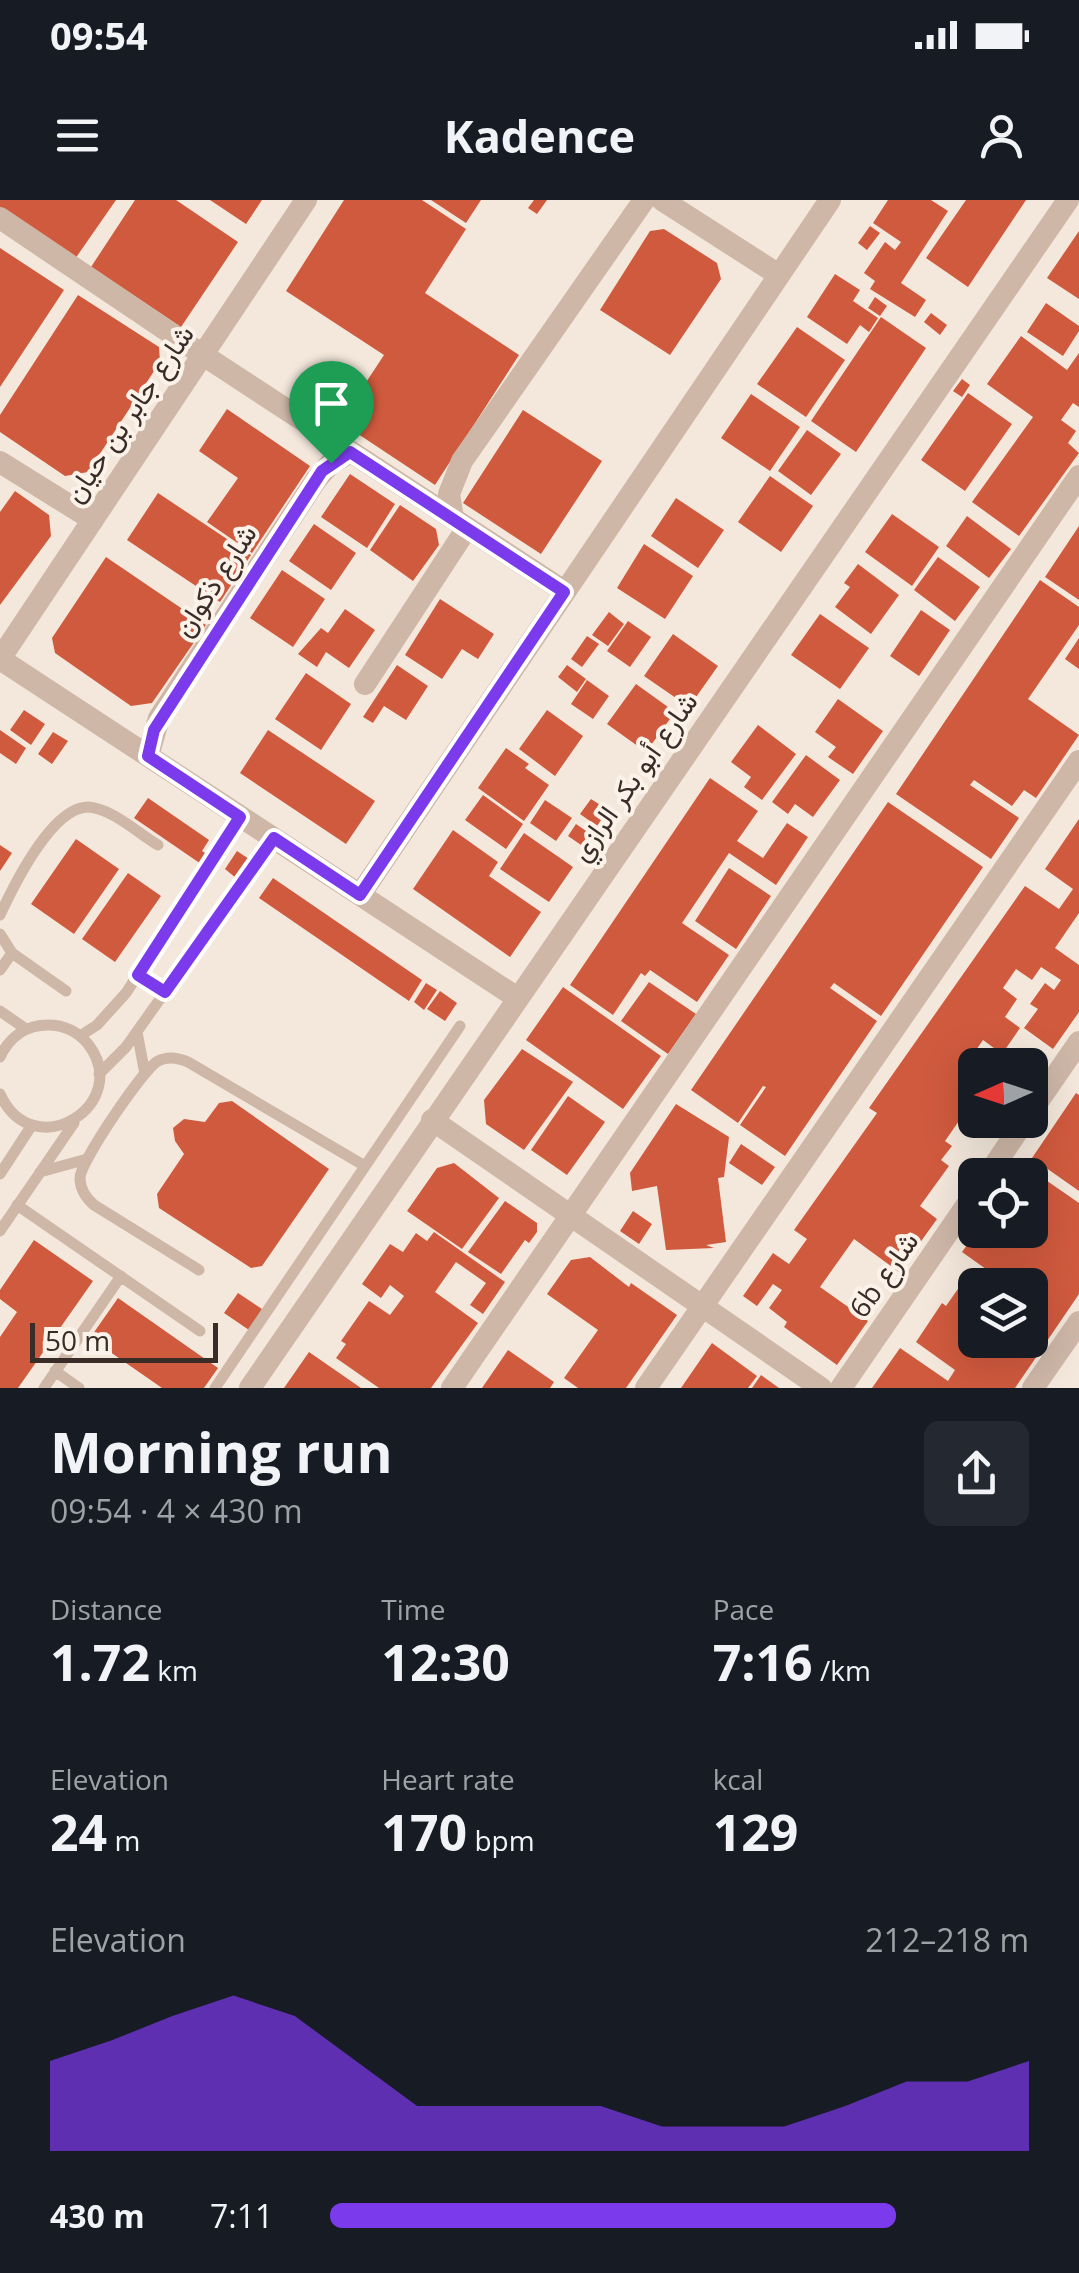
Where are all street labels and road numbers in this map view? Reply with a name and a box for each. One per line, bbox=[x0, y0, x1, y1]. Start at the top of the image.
street label: شارع جابر بن حيان bbox=[54, 317, 202, 510]
street label: شارع ذكوان bbox=[163, 516, 265, 644]
street label: شارع أبو بكر الرازي bbox=[561, 684, 709, 871]
street label: 6b شارع bbox=[840, 1223, 927, 1325]

